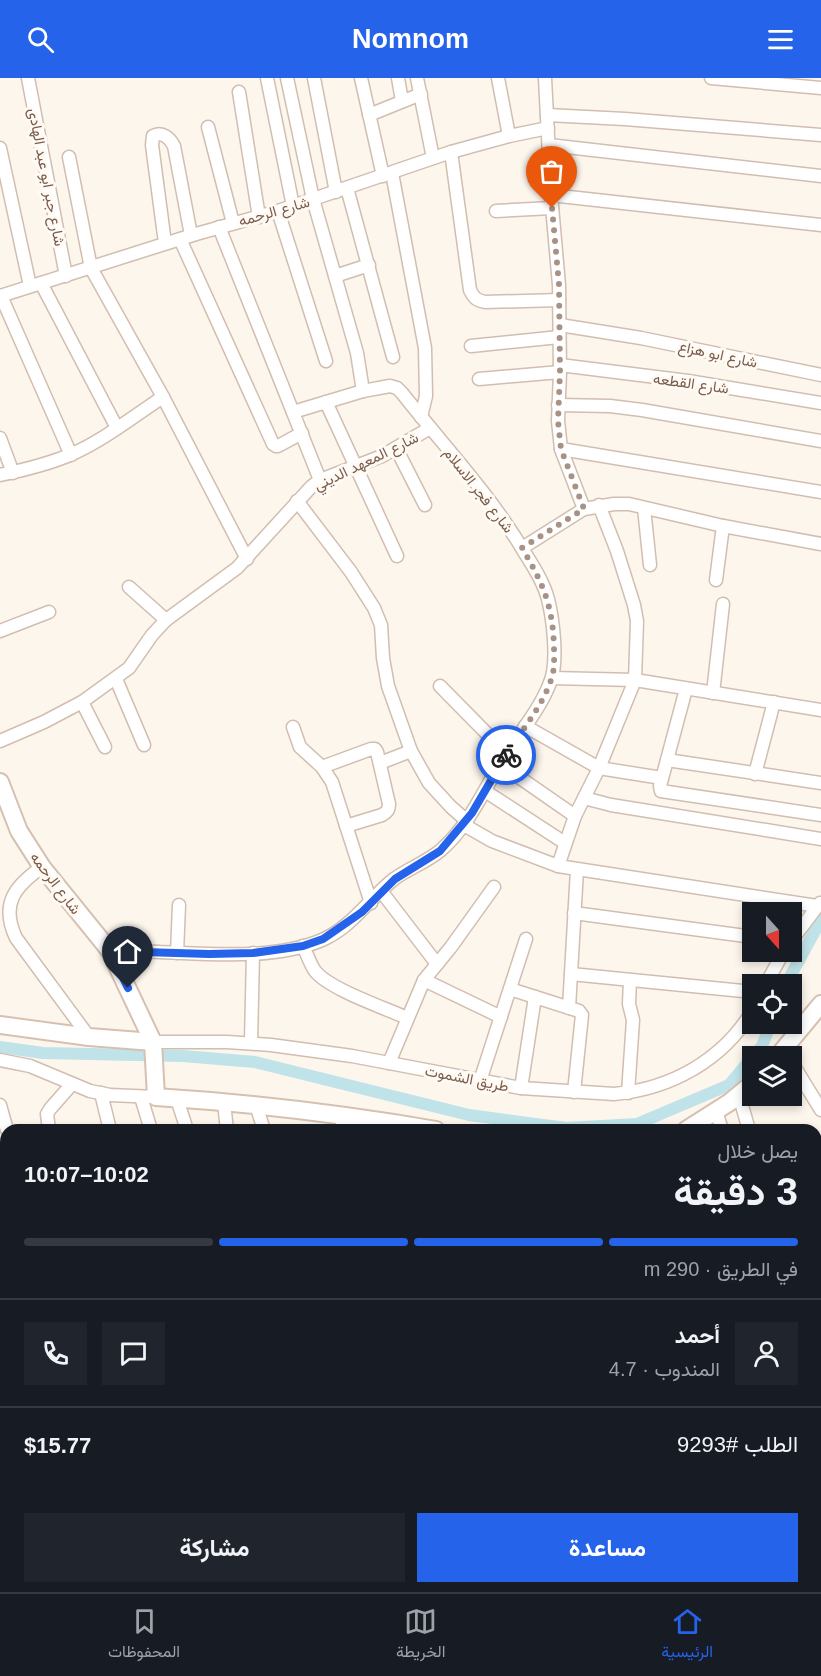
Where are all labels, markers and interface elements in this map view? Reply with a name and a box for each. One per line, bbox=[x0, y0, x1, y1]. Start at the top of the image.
icon: search bbox=[24, 23, 57, 56]
icon: menu bbox=[764, 23, 797, 56]
text: Nomnom bbox=[352, 24, 469, 54]
street label: شارع جبر ابو عبد الهادى bbox=[22, 106, 69, 248]
pin bbox=[526, 146, 577, 208]
icon: bag bbox=[535, 155, 568, 188]
street label: شارع الرحمه bbox=[236, 193, 313, 232]
street label: شارع ابو هزاع bbox=[676, 337, 759, 374]
street label: شارع القطعه bbox=[652, 369, 730, 400]
street label: شارع المعهد الديني bbox=[311, 428, 423, 498]
street label: شارع فجر الاسلام bbox=[438, 444, 518, 538]
courier bbox=[476, 725, 536, 785]
icon: bike bbox=[490, 739, 523, 772]
street label: شارع الرحمه bbox=[25, 849, 85, 919]
north arrow bbox=[742, 902, 802, 962]
map controls bbox=[742, 902, 802, 1106]
pin bbox=[102, 926, 153, 988]
icon: home bbox=[111, 935, 144, 968]
button: locate bbox=[742, 974, 802, 1034]
button: layers bbox=[742, 1046, 802, 1106]
street label: طريق الشموت bbox=[423, 1062, 510, 1096]
text: يصل خلال bbox=[717, 1140, 798, 1162]
text: 10:02–10:07 bbox=[24, 1162, 149, 1187]
text: 3 دقيقة bbox=[674, 1170, 798, 1213]
text: في الطريق · 290 m bbox=[644, 1258, 798, 1280]
button: phone bbox=[24, 1322, 87, 1385]
button: chat bbox=[102, 1322, 165, 1385]
button: person bbox=[735, 1322, 798, 1385]
text: أحمد bbox=[675, 1323, 720, 1348]
text: المندوب · 4.7 bbox=[609, 1358, 720, 1380]
text: الطلب #9293 bbox=[677, 1432, 798, 1457]
text: $15.77 bbox=[24, 1433, 91, 1458]
button: مشاركة bbox=[24, 1513, 405, 1582]
button: مساعدة bbox=[417, 1513, 798, 1582]
tab: المحفوظات bbox=[108, 1605, 180, 1666]
tab: الخريطة bbox=[396, 1605, 445, 1666]
tab: الرئيسية bbox=[661, 1605, 713, 1666]

